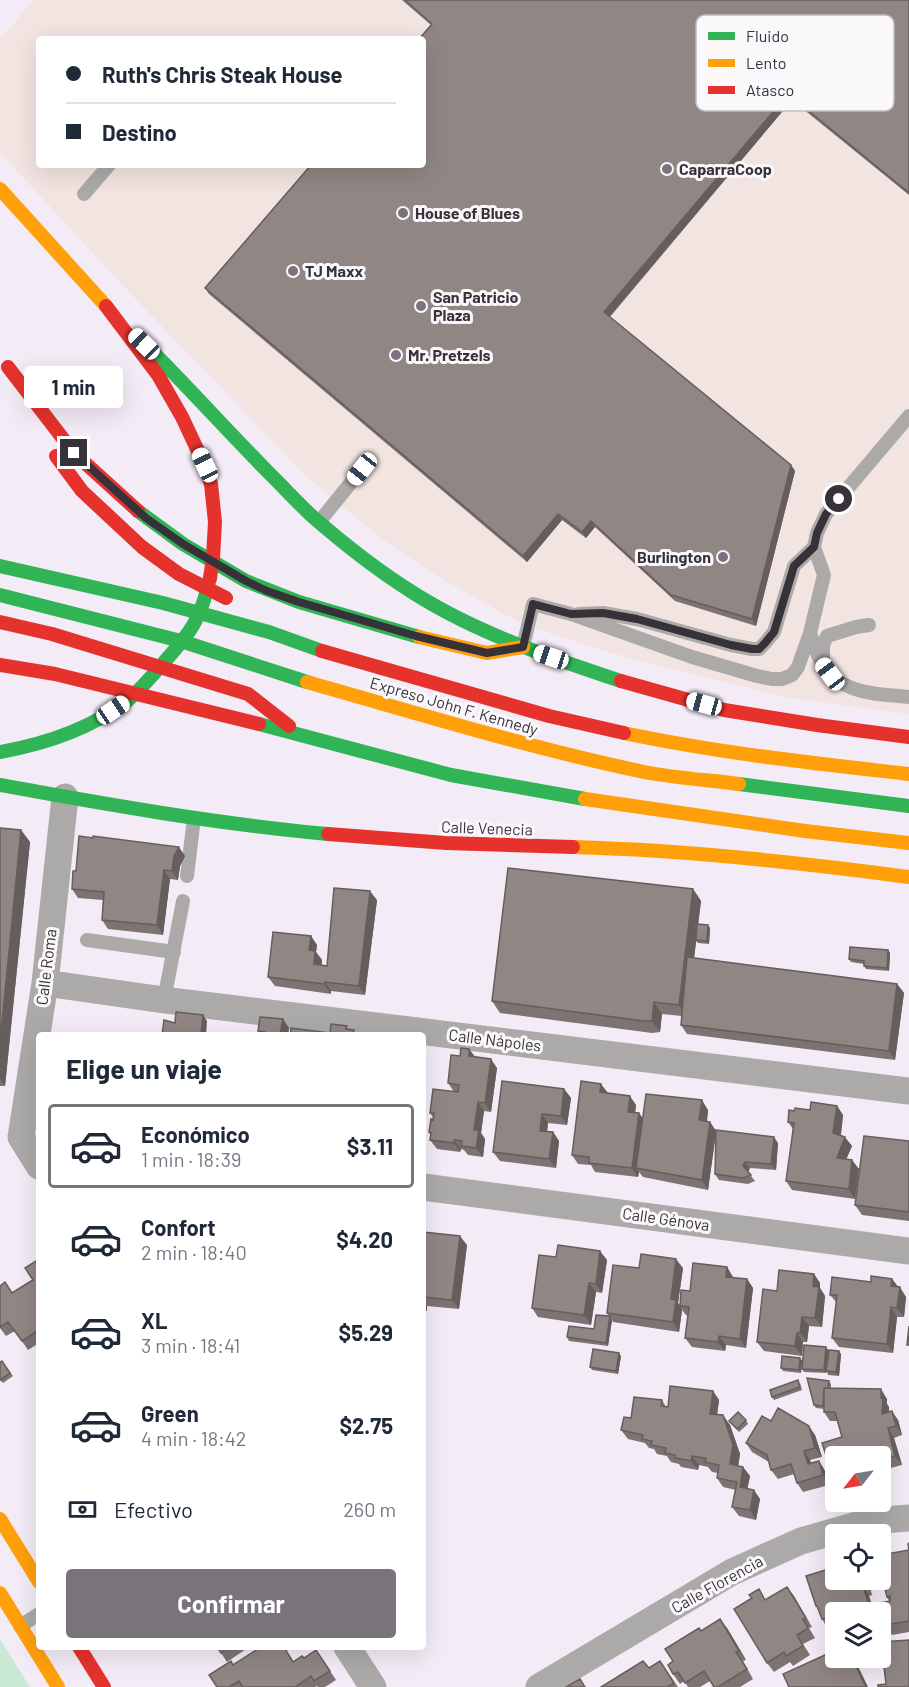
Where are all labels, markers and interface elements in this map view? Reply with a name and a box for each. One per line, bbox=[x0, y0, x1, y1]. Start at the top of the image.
legend bbox=[696, 15, 894, 111]
text: Fluido bbox=[746, 26, 789, 45]
text: Lento bbox=[746, 53, 787, 72]
text: Ruth's Chris Steak House bbox=[102, 61, 343, 87]
text: Atasco bbox=[746, 80, 794, 99]
text: Destino bbox=[102, 119, 177, 145]
place label: CaparraCoop bbox=[679, 159, 772, 178]
marker: CaparraCoop bbox=[660, 162, 674, 176]
place label: House of Blues bbox=[415, 203, 520, 222]
marker: House of Blues bbox=[396, 206, 410, 220]
place label: TJ Maxx bbox=[305, 261, 364, 280]
marker: TJ Maxx bbox=[286, 264, 300, 278]
place label: San Patricio Plaza bbox=[433, 287, 518, 324]
marker: San Patricio Plaza bbox=[414, 299, 428, 313]
car bbox=[125, 325, 163, 363]
place label: Mr. Pretzels bbox=[408, 345, 491, 364]
marker: Mr. Pretzels bbox=[389, 348, 403, 362]
callout: 1 min bbox=[25, 366, 124, 408]
text: 1 min bbox=[52, 375, 95, 399]
route end bbox=[60, 439, 87, 466]
car bbox=[189, 445, 221, 485]
car bbox=[344, 449, 380, 489]
route start bbox=[825, 485, 852, 512]
place label: Burlington bbox=[637, 547, 711, 566]
marker: Burlington bbox=[716, 550, 730, 564]
car bbox=[531, 643, 571, 671]
car bbox=[812, 654, 848, 694]
street label: Expreso John F. Kennedy bbox=[368, 672, 541, 739]
car bbox=[684, 691, 724, 717]
car bbox=[93, 692, 133, 728]
street label: Calle Venecia bbox=[441, 816, 533, 839]
street label: Calle Roma bbox=[31, 928, 60, 1006]
street label: Calle Nápoles bbox=[448, 1024, 542, 1055]
text: Elige un viaje bbox=[66, 1052, 222, 1084]
icon: car bbox=[69, 1119, 123, 1173]
text: Económico bbox=[141, 1121, 250, 1147]
text: $3.11 bbox=[347, 1133, 393, 1159]
text: 1 min · 18:39 bbox=[141, 1147, 242, 1171]
street label: Calle Génova bbox=[621, 1203, 711, 1234]
icon: car bbox=[69, 1212, 123, 1266]
text: Confort bbox=[141, 1214, 216, 1240]
text: $4.20 bbox=[336, 1226, 393, 1252]
text: 2 min · 18:40 bbox=[141, 1240, 247, 1264]
icon: car bbox=[69, 1305, 123, 1359]
text: XL bbox=[141, 1307, 167, 1333]
text: $5.29 bbox=[339, 1319, 393, 1345]
text: 3 min · 18:41 bbox=[141, 1333, 240, 1357]
icon: car bbox=[69, 1398, 123, 1452]
text: Green bbox=[141, 1400, 199, 1426]
text: $2.75 bbox=[339, 1412, 393, 1438]
text: 4 min · 18:42 bbox=[141, 1426, 247, 1450]
north arrow bbox=[825, 1446, 891, 1512]
map controls bbox=[825, 1446, 891, 1668]
icon: cash bbox=[66, 1493, 99, 1526]
text: Efectivo bbox=[114, 1496, 193, 1522]
text: 260 m bbox=[343, 1497, 396, 1521]
button: locate bbox=[825, 1524, 891, 1590]
street label: Calle Florencia bbox=[668, 1551, 766, 1617]
button: Confirmar bbox=[66, 1569, 396, 1638]
button: layers bbox=[825, 1602, 891, 1668]

